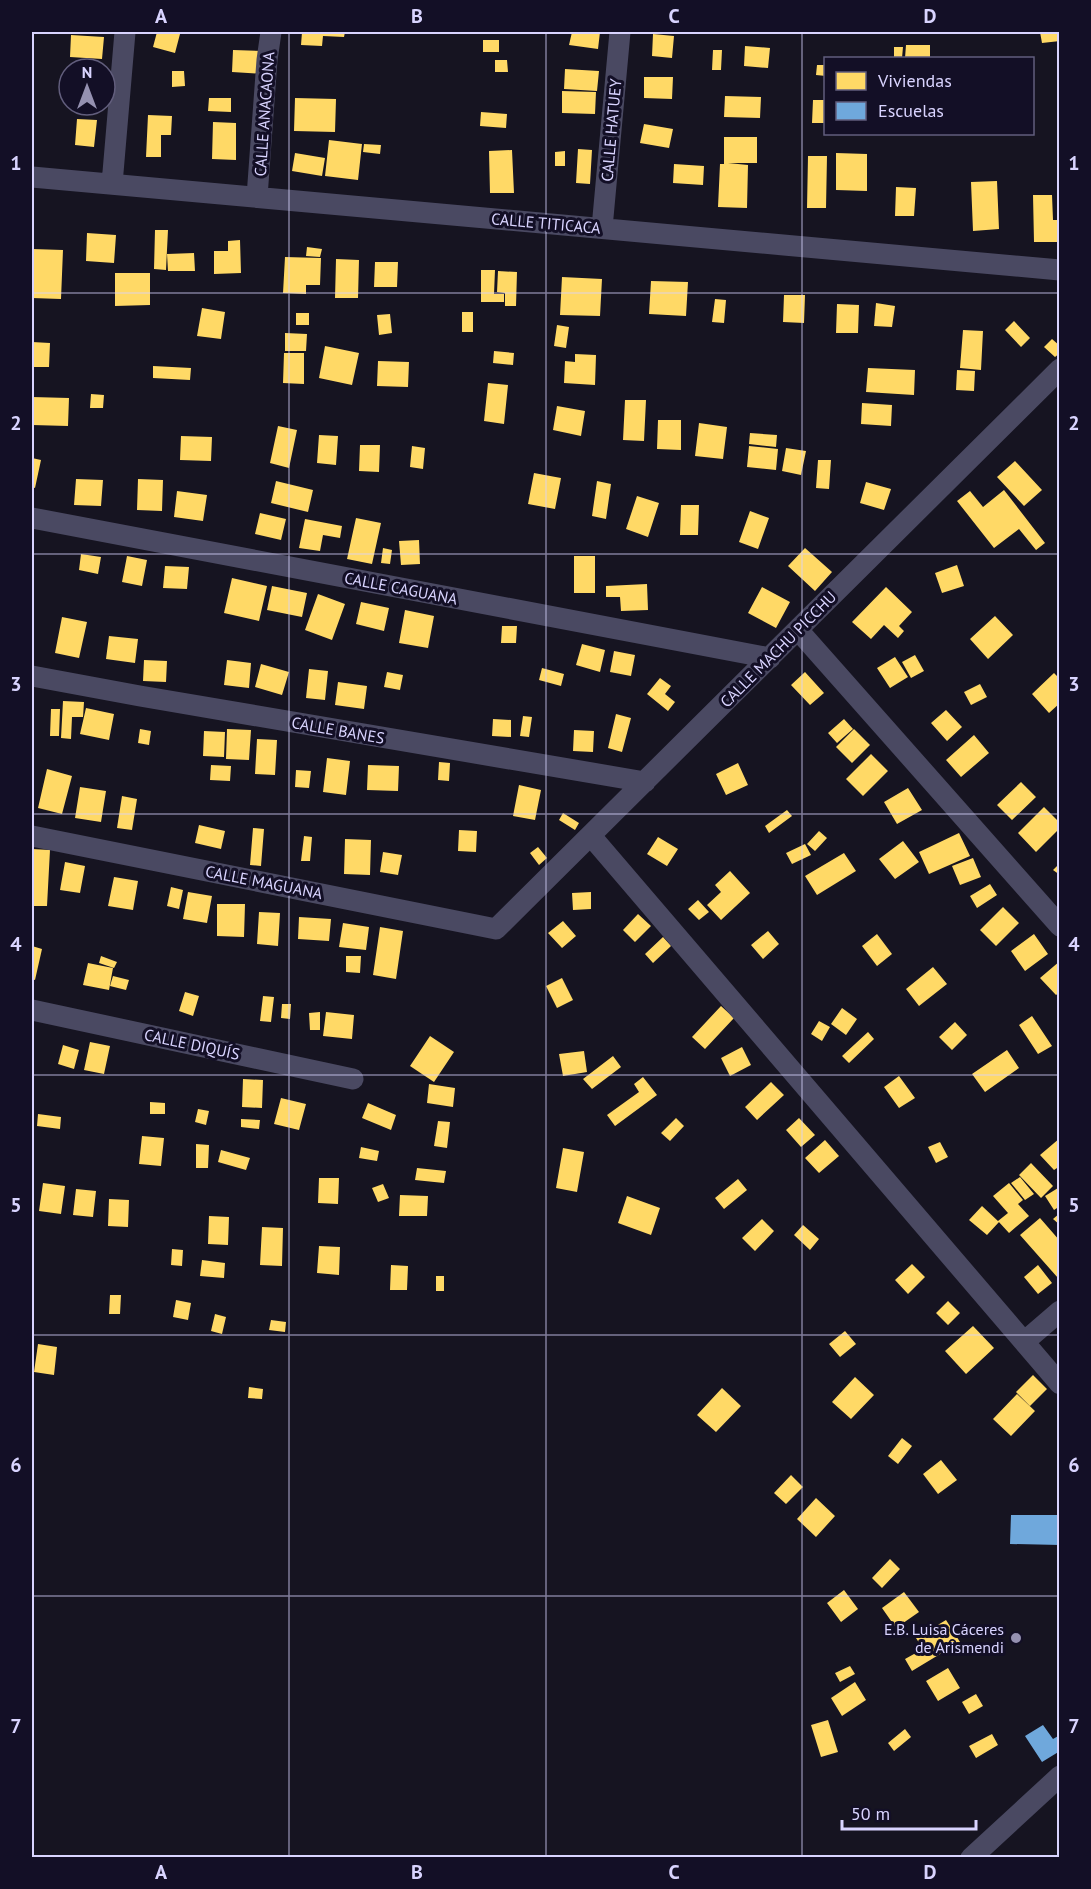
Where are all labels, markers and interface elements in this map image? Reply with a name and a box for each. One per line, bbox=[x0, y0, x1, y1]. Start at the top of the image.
text: A bbox=[155, 3, 168, 29]
text: B bbox=[411, 3, 423, 29]
text: C bbox=[668, 3, 680, 29]
text: D bbox=[924, 3, 937, 29]
street label: CALLE ANACAONA bbox=[250, 50, 278, 177]
north arrow bbox=[57, 57, 117, 117]
legend bbox=[824, 57, 1034, 135]
text: N bbox=[82, 62, 92, 82]
text: Viviendas bbox=[877, 69, 952, 92]
street label: CALLE HATUEY bbox=[597, 78, 625, 182]
text: Escuelas bbox=[878, 99, 944, 122]
text: 1 bbox=[10, 150, 22, 176]
text: 1 bbox=[1068, 150, 1080, 176]
street label: CALLE TITICACA bbox=[490, 208, 602, 238]
text: 2 bbox=[10, 410, 22, 436]
text: 2 bbox=[1068, 410, 1080, 436]
street label: CALLE CAGUANA bbox=[343, 567, 460, 609]
street label: CALLE MACHU PICCHU bbox=[716, 587, 840, 711]
text: 3 bbox=[10, 671, 22, 697]
text: 3 bbox=[1068, 671, 1080, 697]
street label: CALLE BANES bbox=[290, 712, 386, 748]
street label: CALLE MAGUANA bbox=[204, 861, 325, 903]
text: 4 bbox=[10, 931, 22, 957]
text: 4 bbox=[1068, 931, 1080, 957]
street label: CALLE DIQUÍS bbox=[142, 1024, 242, 1064]
text: 5 bbox=[10, 1192, 22, 1218]
text: 5 bbox=[1068, 1192, 1080, 1218]
text: 6 bbox=[10, 1452, 22, 1478]
text: 6 bbox=[1068, 1452, 1080, 1478]
place label: E.B. Luisa Cáceres de Arismendi bbox=[884, 1619, 1004, 1657]
marker: E.B. Luisa Cáceres de Arismendi bbox=[1009, 1631, 1023, 1645]
text: 7 bbox=[10, 1713, 22, 1739]
text: 7 bbox=[1068, 1713, 1080, 1739]
scale bar bbox=[842, 1793, 976, 1831]
text: 50 m bbox=[851, 1802, 890, 1825]
text: A bbox=[155, 1859, 168, 1885]
text: B bbox=[411, 1859, 423, 1885]
text: C bbox=[668, 1859, 680, 1885]
text: D bbox=[924, 1859, 937, 1885]

